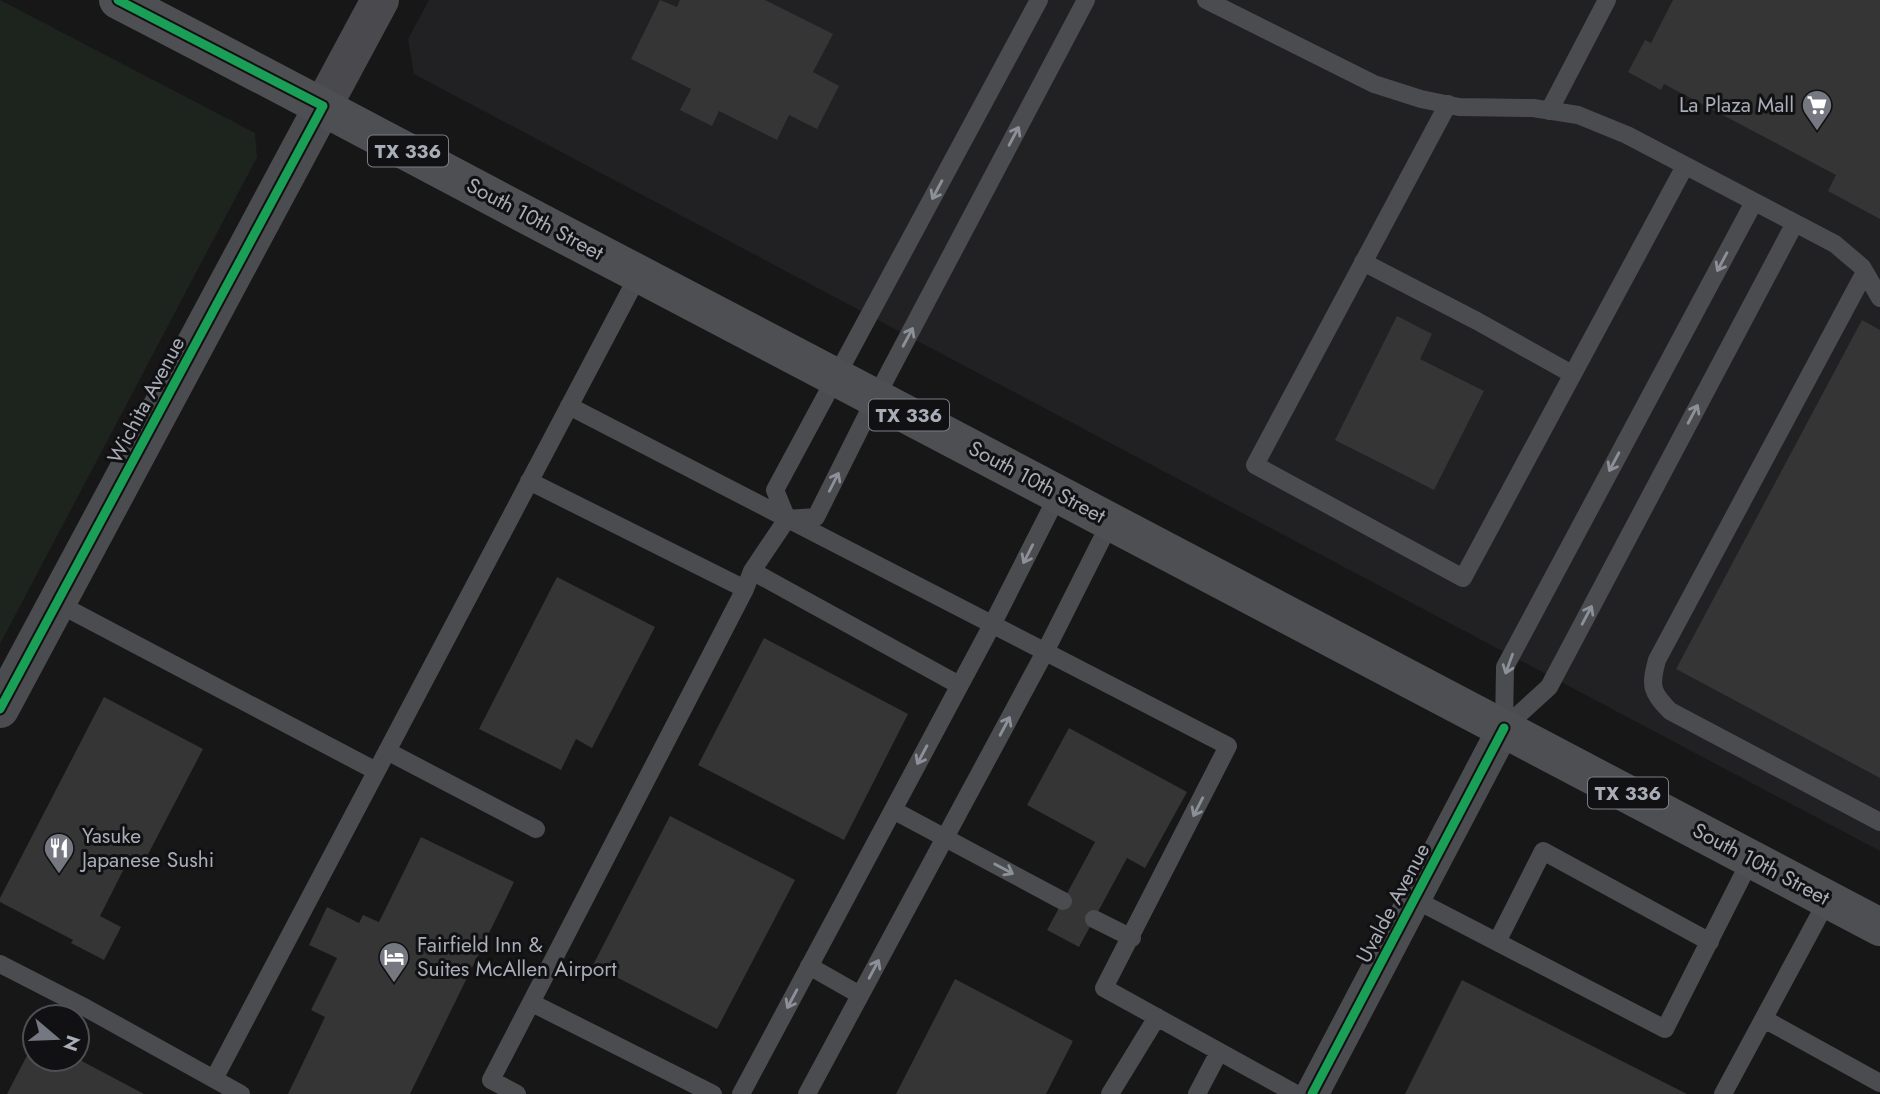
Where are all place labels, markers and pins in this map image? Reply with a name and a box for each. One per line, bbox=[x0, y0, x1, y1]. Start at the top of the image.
supermarket icon: La Plaza Mall bbox=[1800, 88, 1834, 132]
place label: La Plaza Mall bbox=[1679, 90, 1794, 120]
place label: Yasuke Japanese Sushi bbox=[79, 821, 214, 875]
restaurant icon: Yasuke Japanese Sushi bbox=[42, 831, 76, 875]
place label: Fairfield Inn & Suites McAllen Airport bbox=[417, 930, 617, 984]
hotel icon: Fairfield Inn & Suites McAllen Airport bbox=[377, 940, 411, 984]

